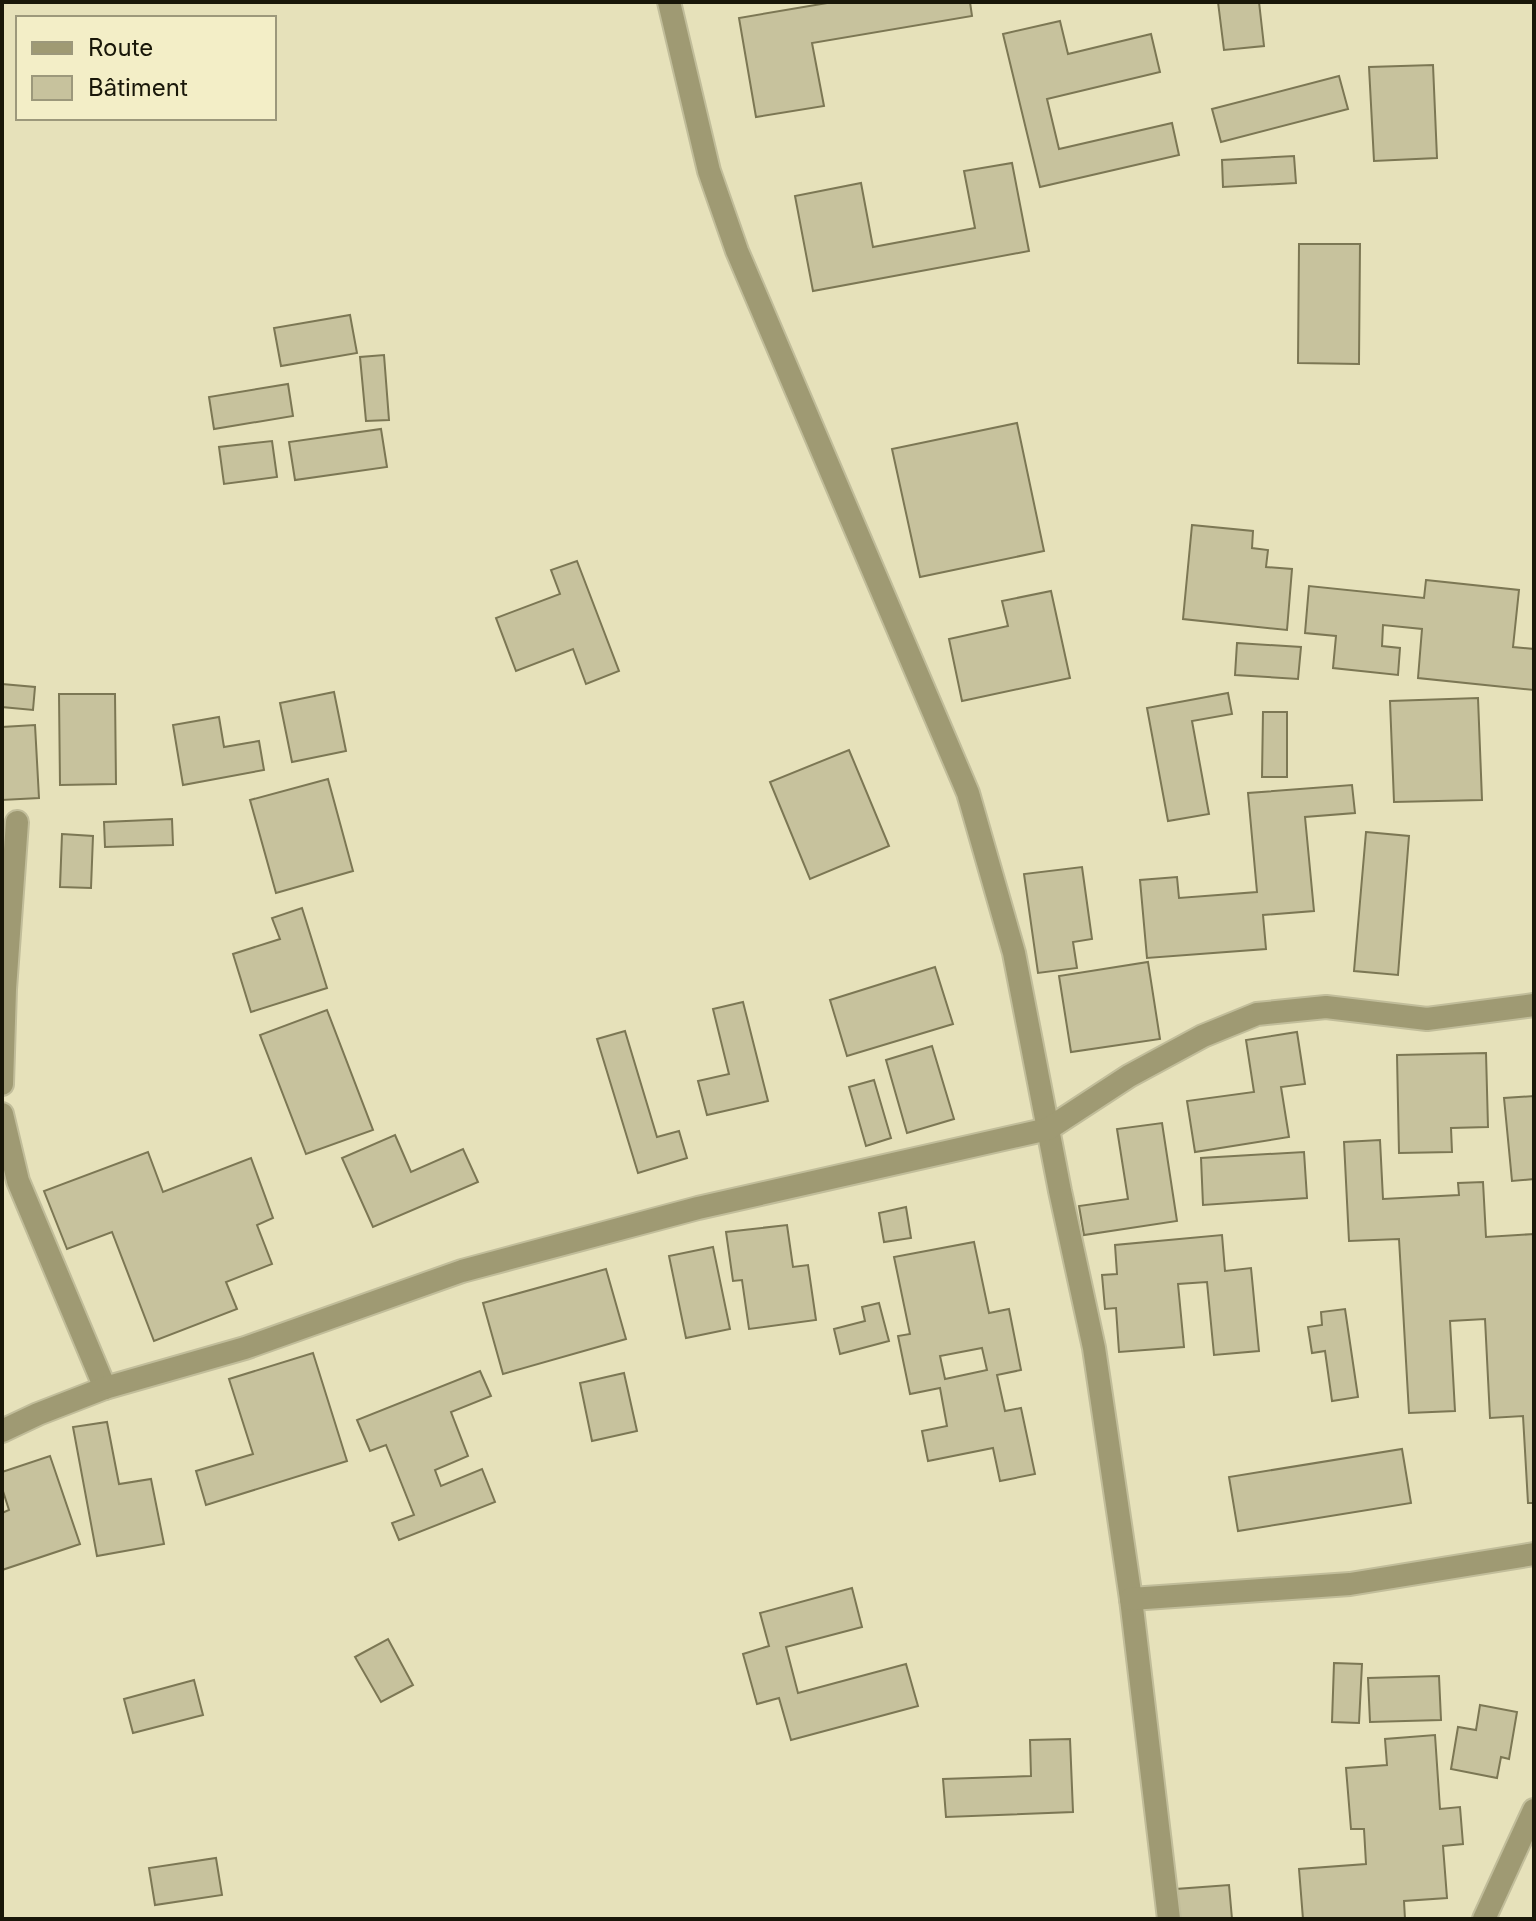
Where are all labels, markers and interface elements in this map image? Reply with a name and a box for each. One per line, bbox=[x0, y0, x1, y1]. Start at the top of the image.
legend bbox=[16, 16, 276, 120]
text: Route bbox=[88, 33, 153, 62]
text: Bâtiment bbox=[88, 73, 188, 102]

